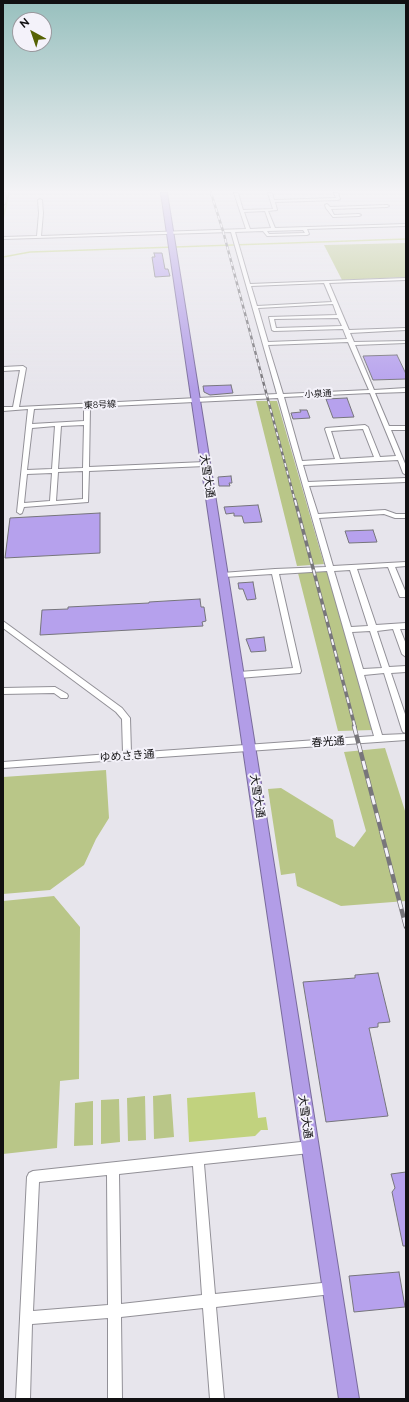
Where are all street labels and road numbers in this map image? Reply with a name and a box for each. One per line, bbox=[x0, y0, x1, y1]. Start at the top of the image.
street label: 小泉通 bbox=[304, 388, 332, 400]
street label: 東8号線 bbox=[84, 399, 116, 411]
street label: 大雪大通 bbox=[197, 453, 217, 499]
street label: 春光通 bbox=[311, 734, 345, 750]
street label: ゆめさき通 bbox=[99, 747, 155, 765]
street label: 大雪大通 bbox=[247, 773, 267, 819]
street label: 大雪大通 bbox=[295, 1094, 315, 1140]

